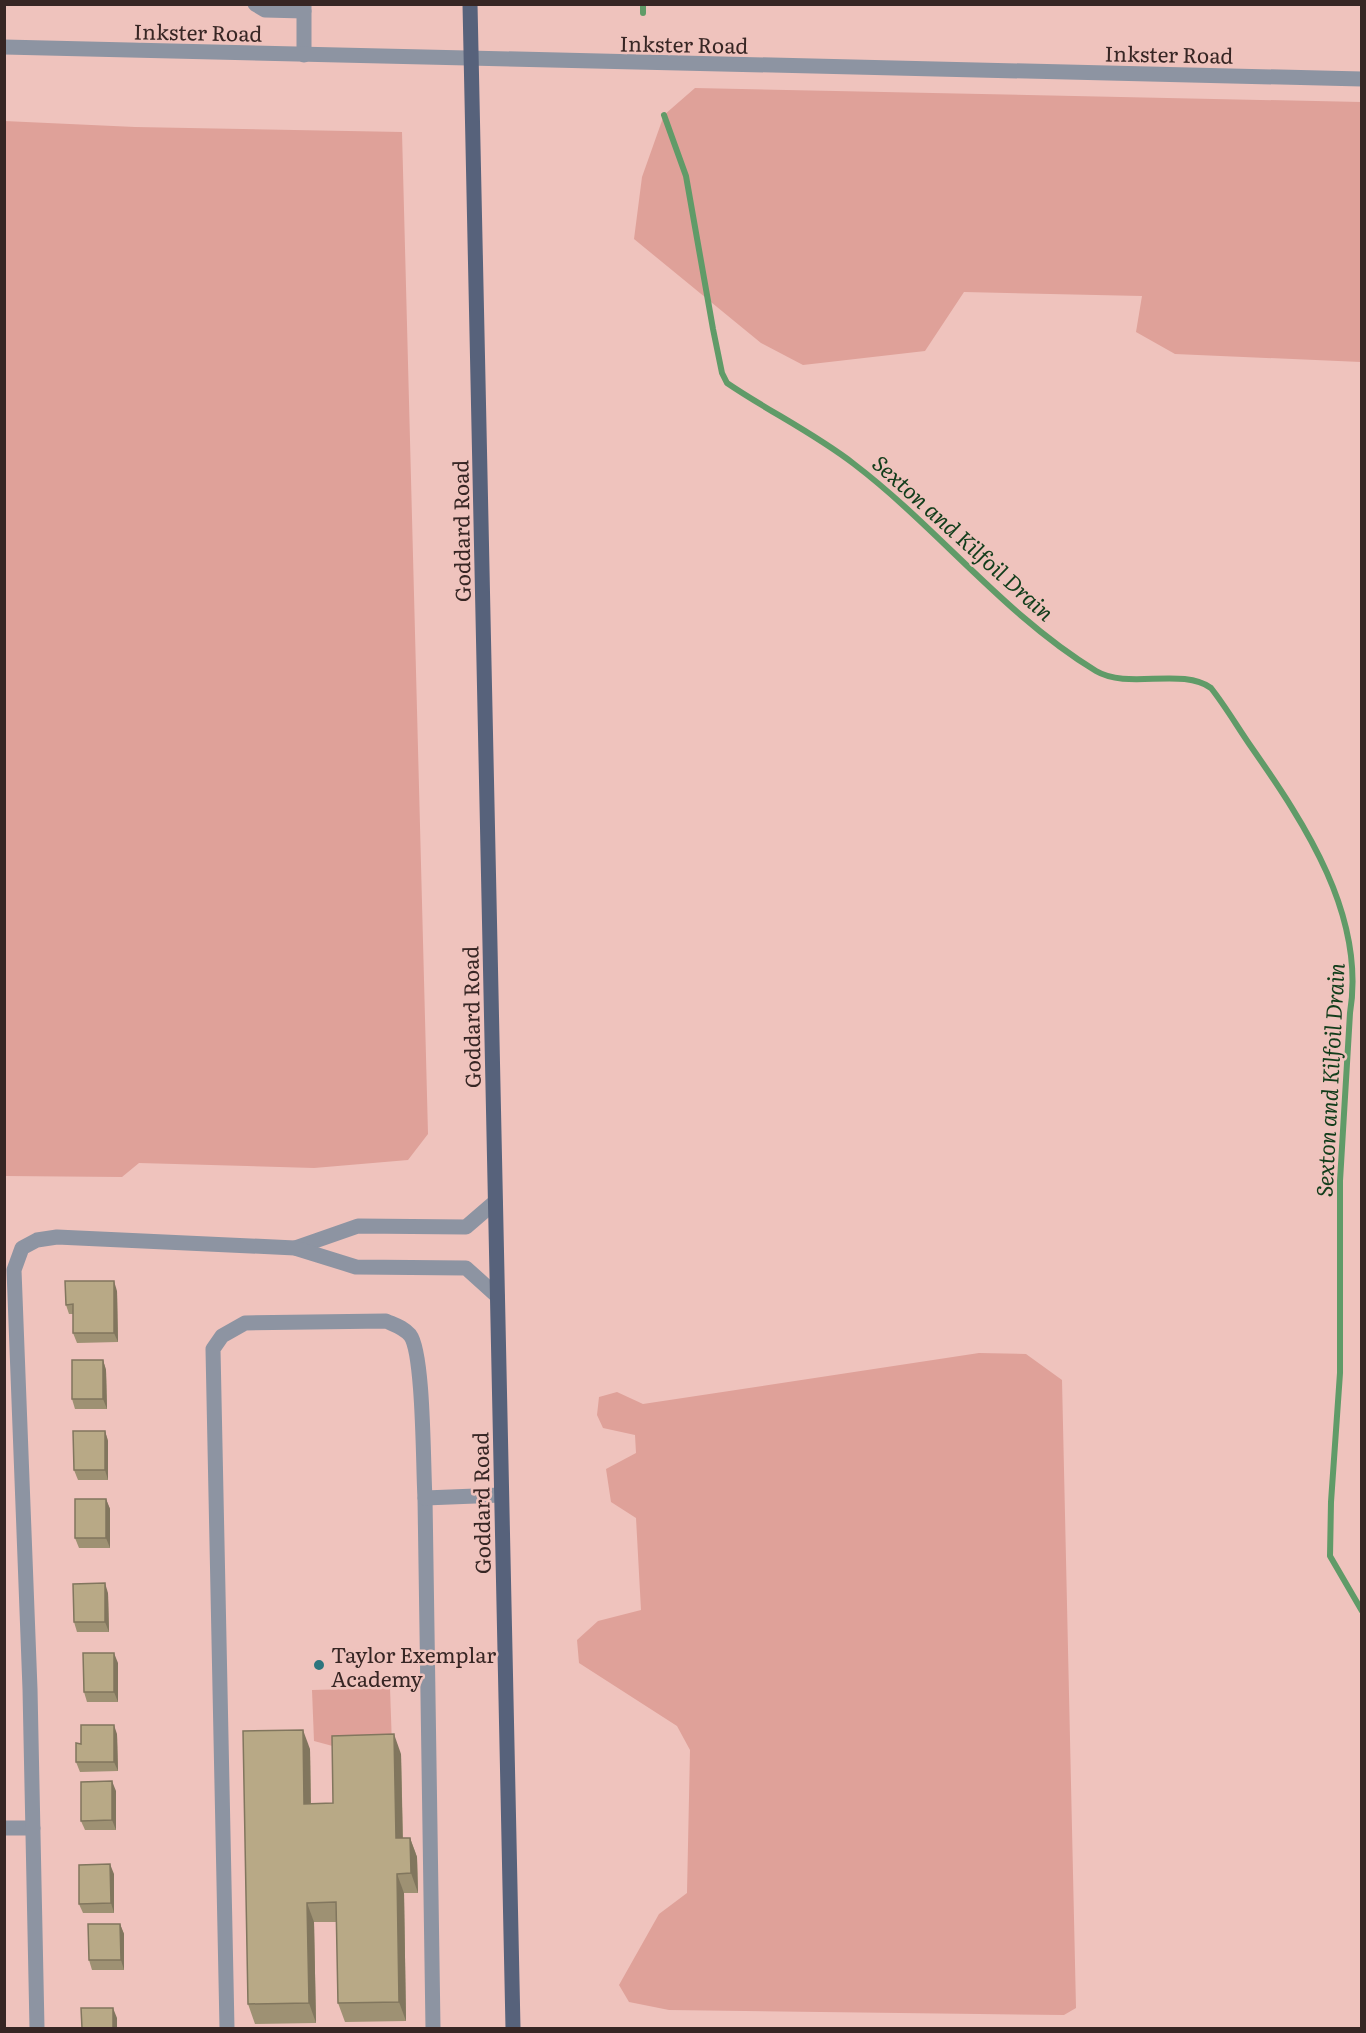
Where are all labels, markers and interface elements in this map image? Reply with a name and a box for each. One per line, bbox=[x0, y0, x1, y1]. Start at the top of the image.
street label: Inkster Road bbox=[133, 14, 263, 48]
street label: Inkster Road bbox=[619, 26, 749, 60]
street label: Inkster Road bbox=[1104, 36, 1234, 70]
water label: Sexton and Kilfoil Drain bbox=[866, 446, 1062, 628]
street label: Goddard Road bbox=[443, 459, 477, 602]
street label: Goddard Road bbox=[453, 945, 487, 1088]
water label: Sexton and Kilfoil Drain bbox=[1306, 962, 1352, 1198]
street label: Goddard Road bbox=[463, 1431, 497, 1574]
place label: Taylor Exemplar Academy bbox=[331, 1638, 496, 1693]
marker: Taylor Exemplar Academy bbox=[312, 1658, 326, 1672]

